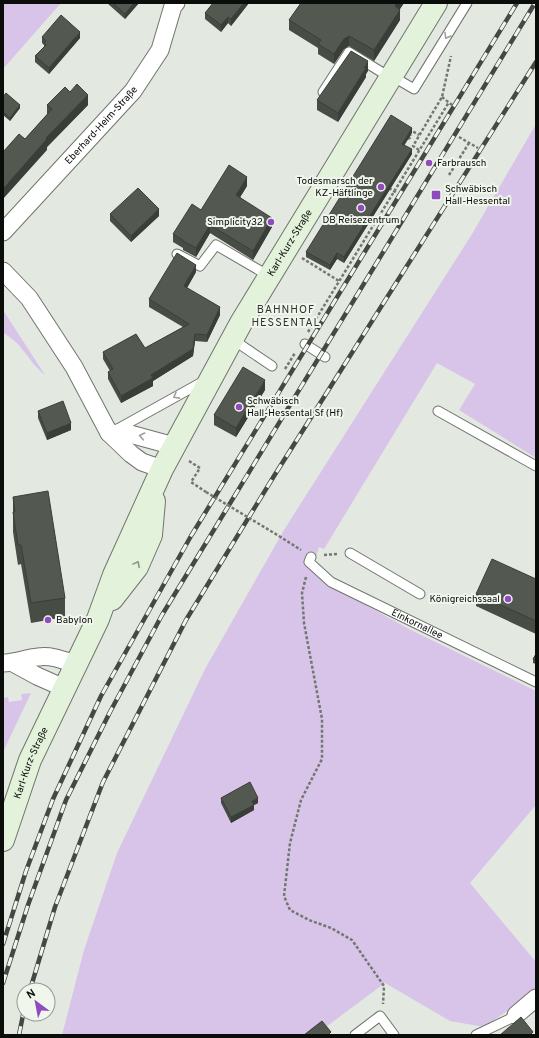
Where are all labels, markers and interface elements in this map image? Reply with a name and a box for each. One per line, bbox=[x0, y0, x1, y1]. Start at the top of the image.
one-way arrow bbox=[444, 32, 451, 39]
street label: Eberhard-Heim-Straße bbox=[62, 84, 141, 167]
place label: Farbrausch bbox=[437, 157, 486, 170]
marker: Farbrausch bbox=[424, 158, 434, 168]
place label: Todesmarsch der KZ-Häftlinge bbox=[296, 175, 373, 200]
marker: Todesmarsch der KZ-Häftlinge bbox=[376, 182, 386, 192]
place label: Schwäbisch Hall-Hessental bbox=[445, 183, 510, 208]
marker: Schwäbisch Hall-Hessental bbox=[430, 189, 442, 201]
marker: DB Reisezentrum bbox=[356, 203, 366, 213]
street label: Karl-Kurz-Straße bbox=[264, 207, 315, 279]
place label: DB Reisezentrum bbox=[322, 214, 400, 227]
place label: Simplicity32 bbox=[207, 216, 263, 229]
marker: Simplicity32 bbox=[266, 217, 276, 227]
district label: BAHNHOF HESSENTAL bbox=[251, 303, 321, 330]
one-way arrow bbox=[173, 392, 180, 399]
place label: Schwäbisch Hall-Hessental Sf (Hf) bbox=[247, 395, 343, 420]
marker: Schwäbisch Hall-Hessental Sf (Hf) bbox=[234, 402, 244, 412]
one-way arrow bbox=[139, 433, 145, 441]
one-way arrow bbox=[133, 561, 140, 569]
place label: Königreichssaal bbox=[429, 593, 500, 606]
marker: Königreichssaal bbox=[503, 594, 513, 604]
street label: Einkornallee bbox=[389, 606, 445, 642]
place label: Babylon bbox=[56, 614, 93, 627]
marker: Babylon bbox=[43, 615, 53, 625]
street label: Karl-Kurz-Straße bbox=[11, 725, 51, 801]
north arrow bbox=[16, 982, 56, 1022]
text: N bbox=[24, 986, 38, 1002]

